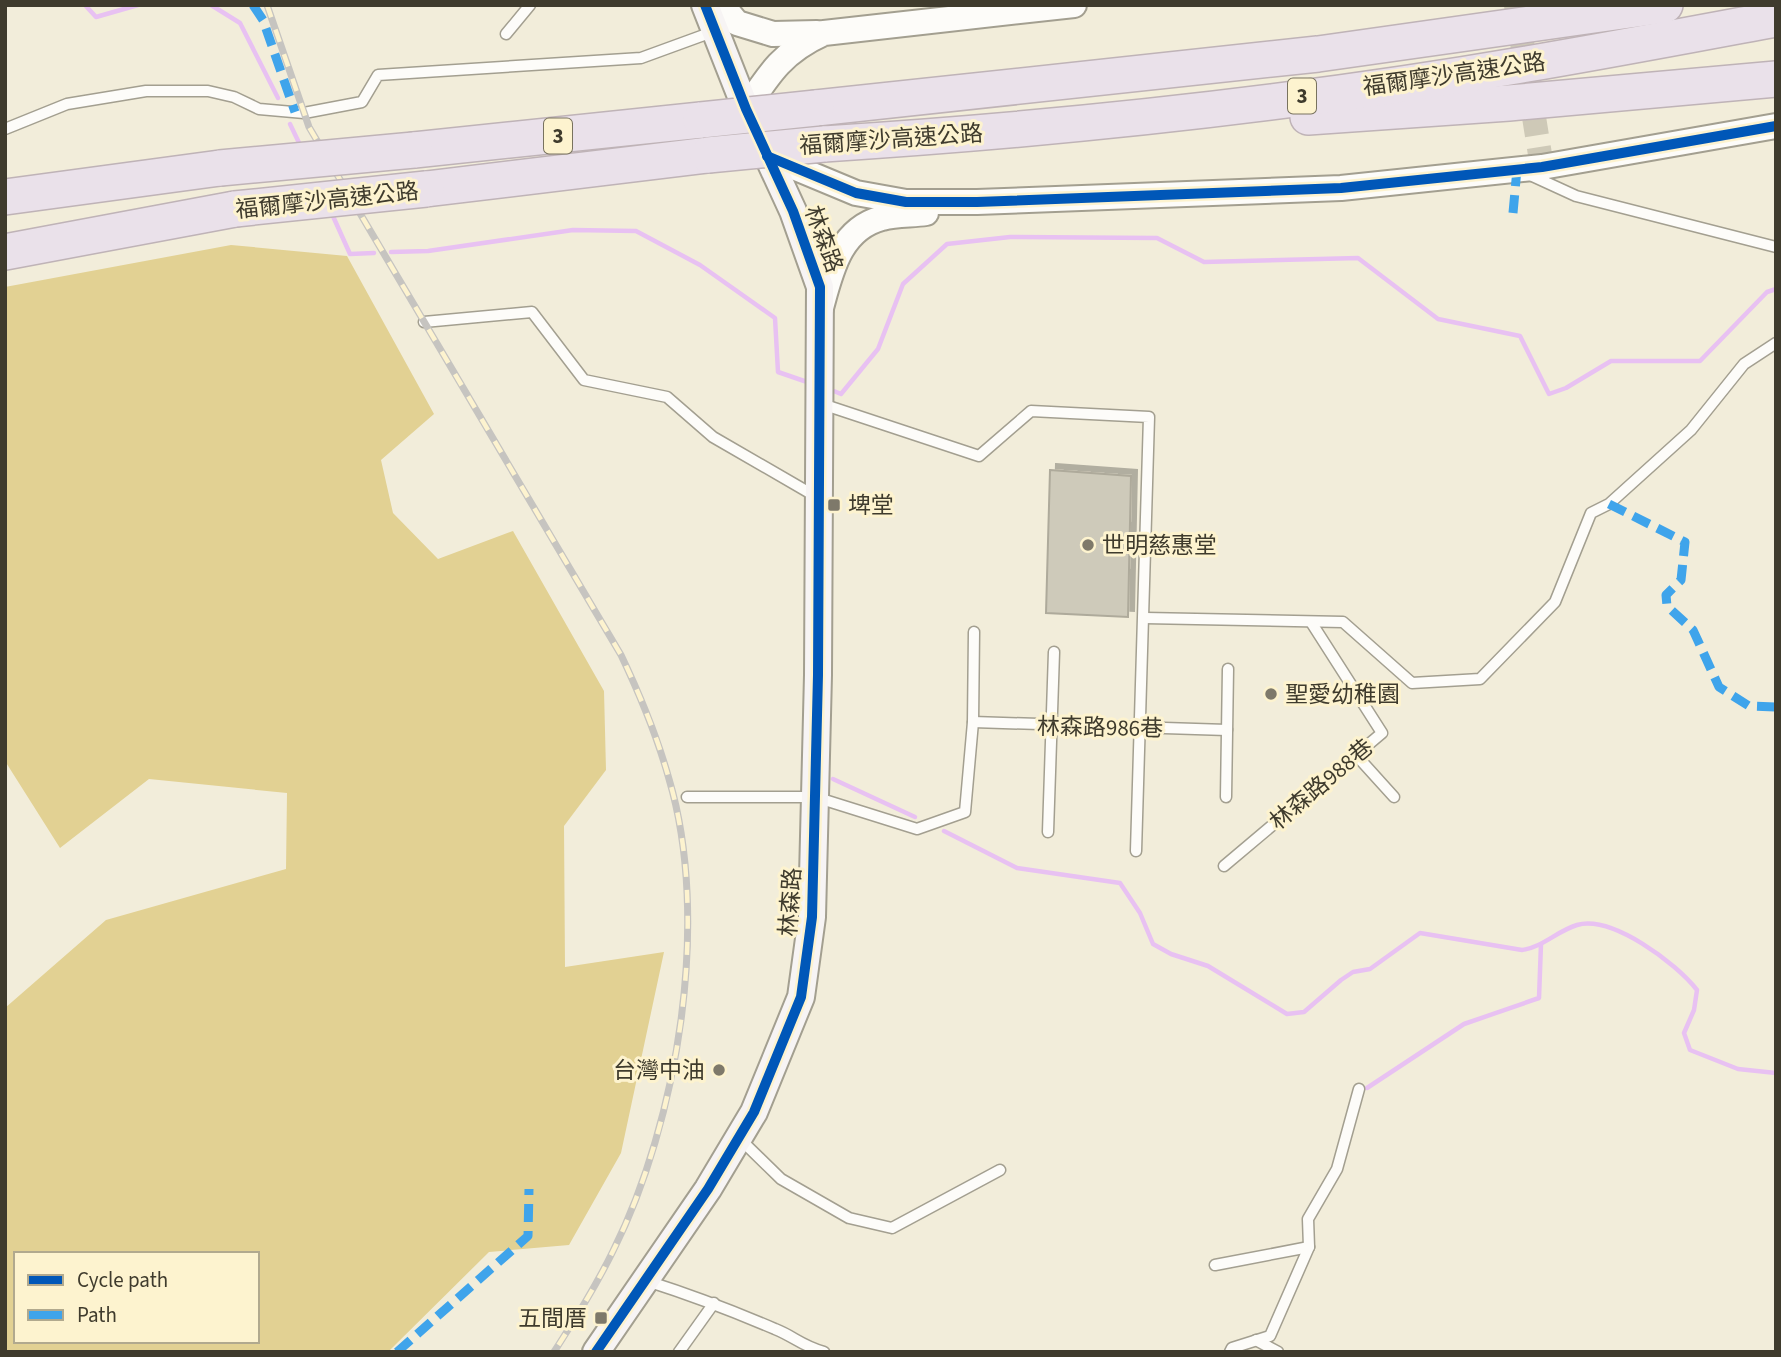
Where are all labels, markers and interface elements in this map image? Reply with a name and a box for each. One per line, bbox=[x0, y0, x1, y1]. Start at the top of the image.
street label: 福爾摩沙高速公路 bbox=[1361, 45, 1547, 104]
road number: 3 bbox=[1288, 78, 1316, 114]
street label: 福爾摩沙高速公路 bbox=[798, 117, 984, 162]
road number: 3 bbox=[544, 118, 572, 154]
street label: 福爾摩沙高速公路 bbox=[234, 174, 420, 227]
street label: 林森路 bbox=[796, 201, 851, 277]
place label: 埤堂 bbox=[848, 489, 894, 522]
marker: 埤堂 bbox=[826, 497, 842, 513]
place label: 世明慈惠堂 bbox=[1102, 529, 1217, 562]
marker: 世明慈惠堂 bbox=[1080, 537, 1096, 553]
place label: 聖愛幼稚園 bbox=[1285, 678, 1400, 711]
marker: 聖愛幼稚園 bbox=[1263, 686, 1279, 702]
street label: 林森路986巷 bbox=[1037, 710, 1163, 745]
street label: 林森路988巷 bbox=[1262, 731, 1380, 838]
street label: 林森路 bbox=[772, 866, 809, 938]
place label: 台灣中油 bbox=[613, 1054, 705, 1087]
marker: 台灣中油 bbox=[711, 1062, 727, 1078]
legend bbox=[14, 1252, 259, 1343]
text: Cycle path bbox=[77, 1265, 168, 1295]
text: Path bbox=[77, 1300, 117, 1330]
place label: 五間厝 bbox=[518, 1302, 587, 1335]
marker: 五間厝 bbox=[593, 1310, 609, 1326]

